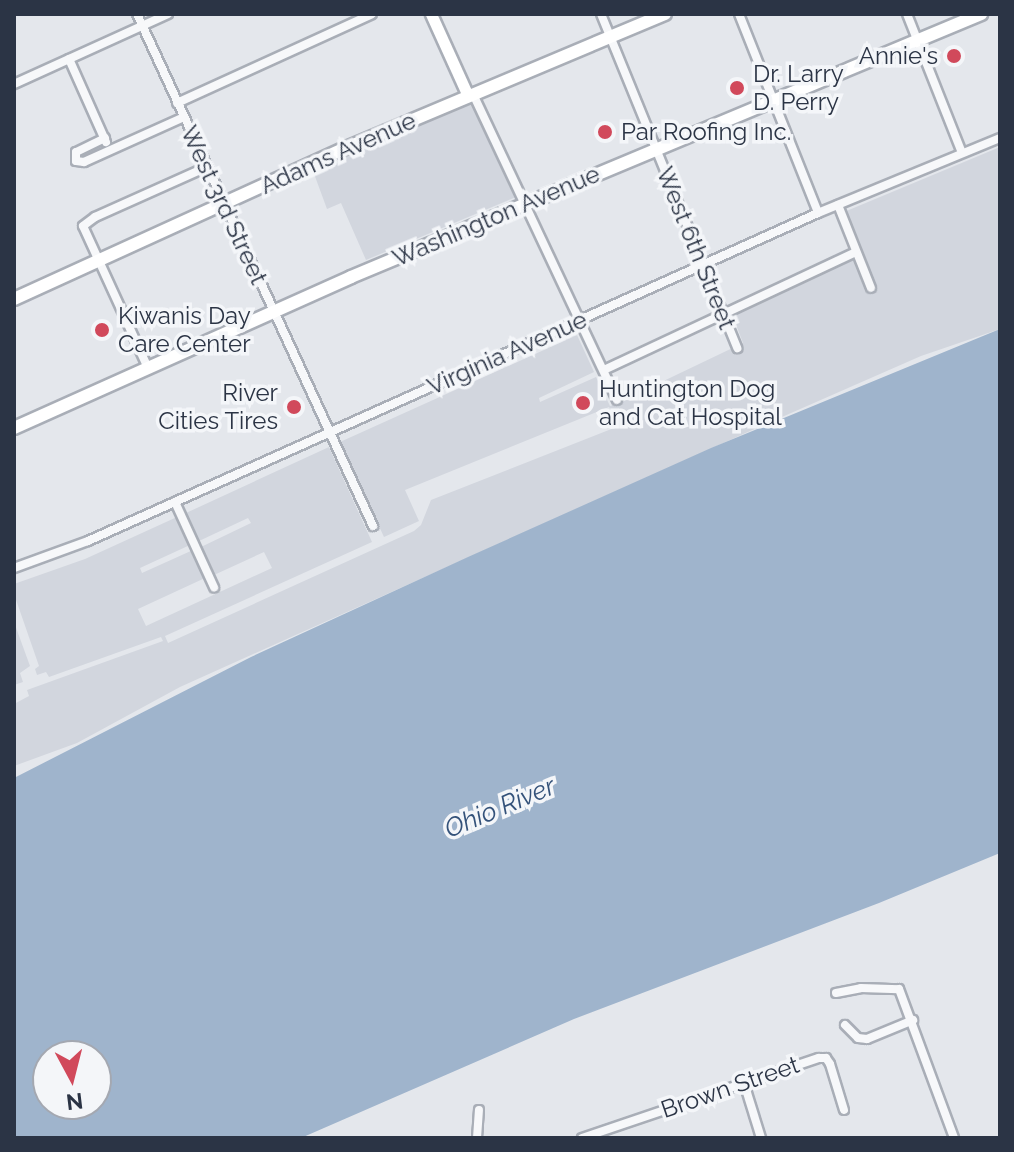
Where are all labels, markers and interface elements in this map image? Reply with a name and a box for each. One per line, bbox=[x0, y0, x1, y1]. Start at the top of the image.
place label: Annie's bbox=[859, 42, 938, 70]
marker: Annie's bbox=[945, 47, 963, 65]
place label: Dr. Larry D. Perry bbox=[753, 60, 844, 116]
marker: Dr. Larry D. Perry bbox=[728, 79, 746, 97]
street label: Adams Avenue bbox=[255, 106, 421, 200]
place label: Par Roofing Inc. bbox=[621, 118, 792, 146]
street label: West 3rd Street bbox=[175, 121, 273, 289]
marker: Par Roofing Inc. bbox=[596, 123, 614, 141]
street label: Washington Avenue bbox=[388, 159, 604, 273]
street label: West 6th Street bbox=[650, 163, 742, 333]
place label: Kiwanis Day Care Center bbox=[118, 302, 251, 358]
street label: Virginia Avenue bbox=[422, 305, 592, 401]
marker: Kiwanis Day Care Center bbox=[93, 321, 111, 339]
place label: Huntington Dog and Cat Hospital bbox=[599, 375, 782, 431]
place label: River Cities Tires bbox=[158, 379, 278, 435]
marker: Huntington Dog and Cat Hospital bbox=[574, 394, 592, 412]
marker: River Cities Tires bbox=[285, 398, 303, 416]
water label: Ohio River bbox=[440, 771, 560, 845]
north arrow bbox=[32, 1040, 112, 1120]
street label: Brown Street bbox=[657, 1050, 803, 1124]
text: N bbox=[65, 1088, 85, 1116]

